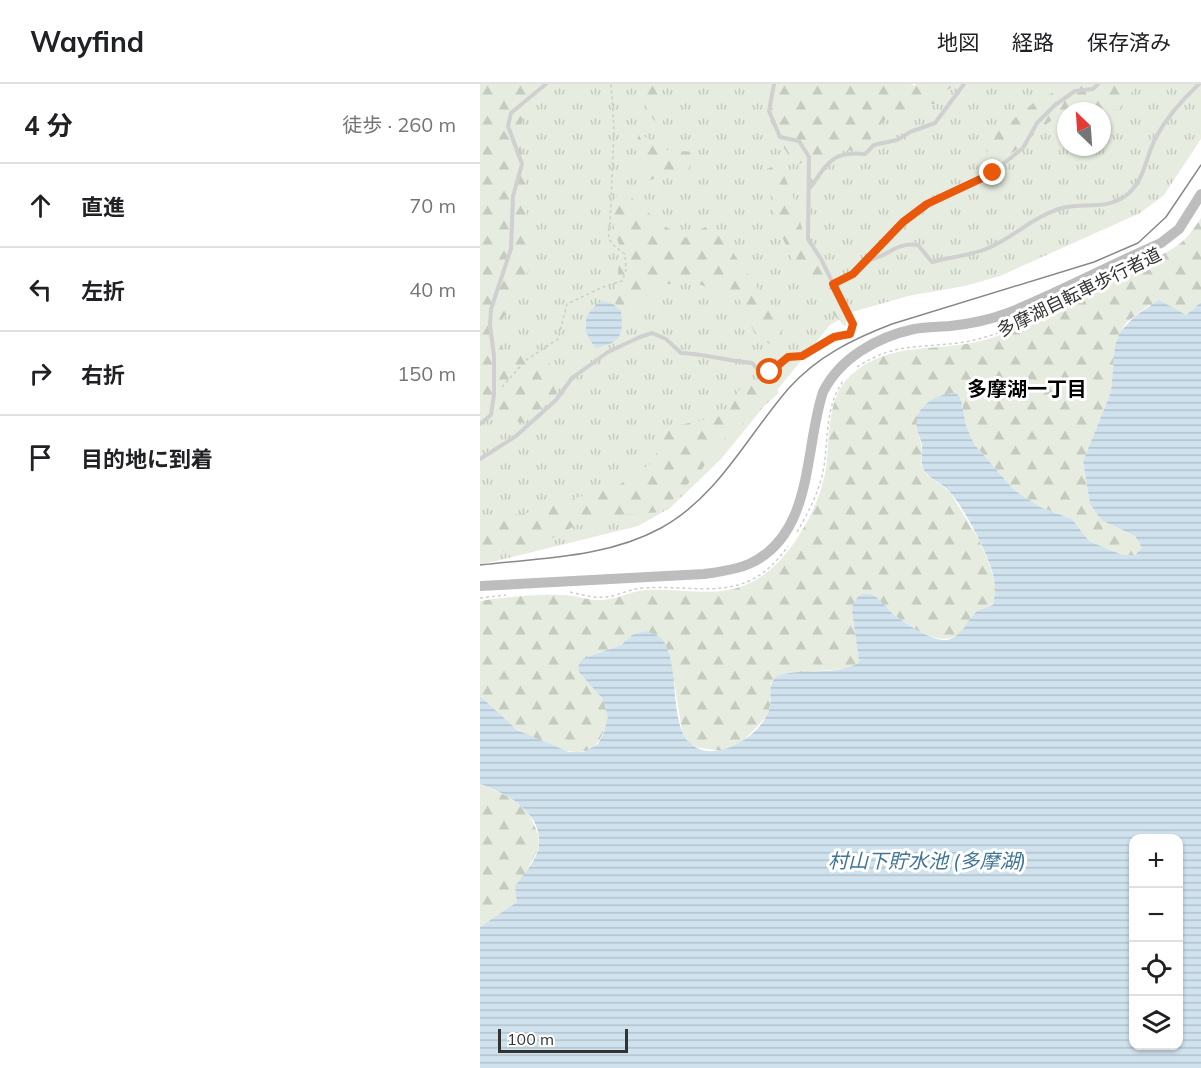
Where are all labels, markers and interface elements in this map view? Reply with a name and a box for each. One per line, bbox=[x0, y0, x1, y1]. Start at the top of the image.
text: Wayfind bbox=[30, 24, 144, 59]
text: 地図 bbox=[937, 29, 979, 55]
text: 経路 bbox=[1012, 29, 1054, 55]
text: 保存済み bbox=[1087, 29, 1171, 55]
north arrow bbox=[1057, 102, 1111, 156]
text: 4 分 bbox=[24, 109, 73, 142]
text: 徒歩 · 260 m bbox=[342, 112, 456, 137]
route end bbox=[979, 159, 1005, 185]
icon: ahead bbox=[24, 189, 57, 222]
text: 直進 bbox=[81, 193, 125, 221]
text: 70 m bbox=[409, 193, 456, 218]
street label: 多摩湖自転車歩行者道 bbox=[993, 242, 1165, 342]
icon: left bbox=[24, 273, 57, 306]
text: 左折 bbox=[81, 277, 125, 305]
text: 40 m bbox=[409, 277, 456, 302]
icon: right bbox=[24, 357, 57, 390]
route start bbox=[756, 358, 782, 384]
text: 右折 bbox=[81, 361, 125, 389]
text: 150 m bbox=[397, 361, 456, 386]
district label: 多摩湖一丁目 bbox=[967, 376, 1087, 401]
icon: arrive bbox=[24, 441, 57, 474]
text: 目的地に到着 bbox=[81, 445, 213, 473]
map controls bbox=[1129, 834, 1183, 1050]
button: + bbox=[1129, 834, 1183, 888]
water label: 村山下貯水池 (多摩湖) bbox=[828, 848, 1026, 873]
button: − bbox=[1129, 888, 1183, 942]
button: locate bbox=[1129, 942, 1183, 996]
button: layers bbox=[1129, 996, 1183, 1050]
scale bar bbox=[498, 1026, 628, 1054]
text: 100 m bbox=[507, 1029, 554, 1049]

